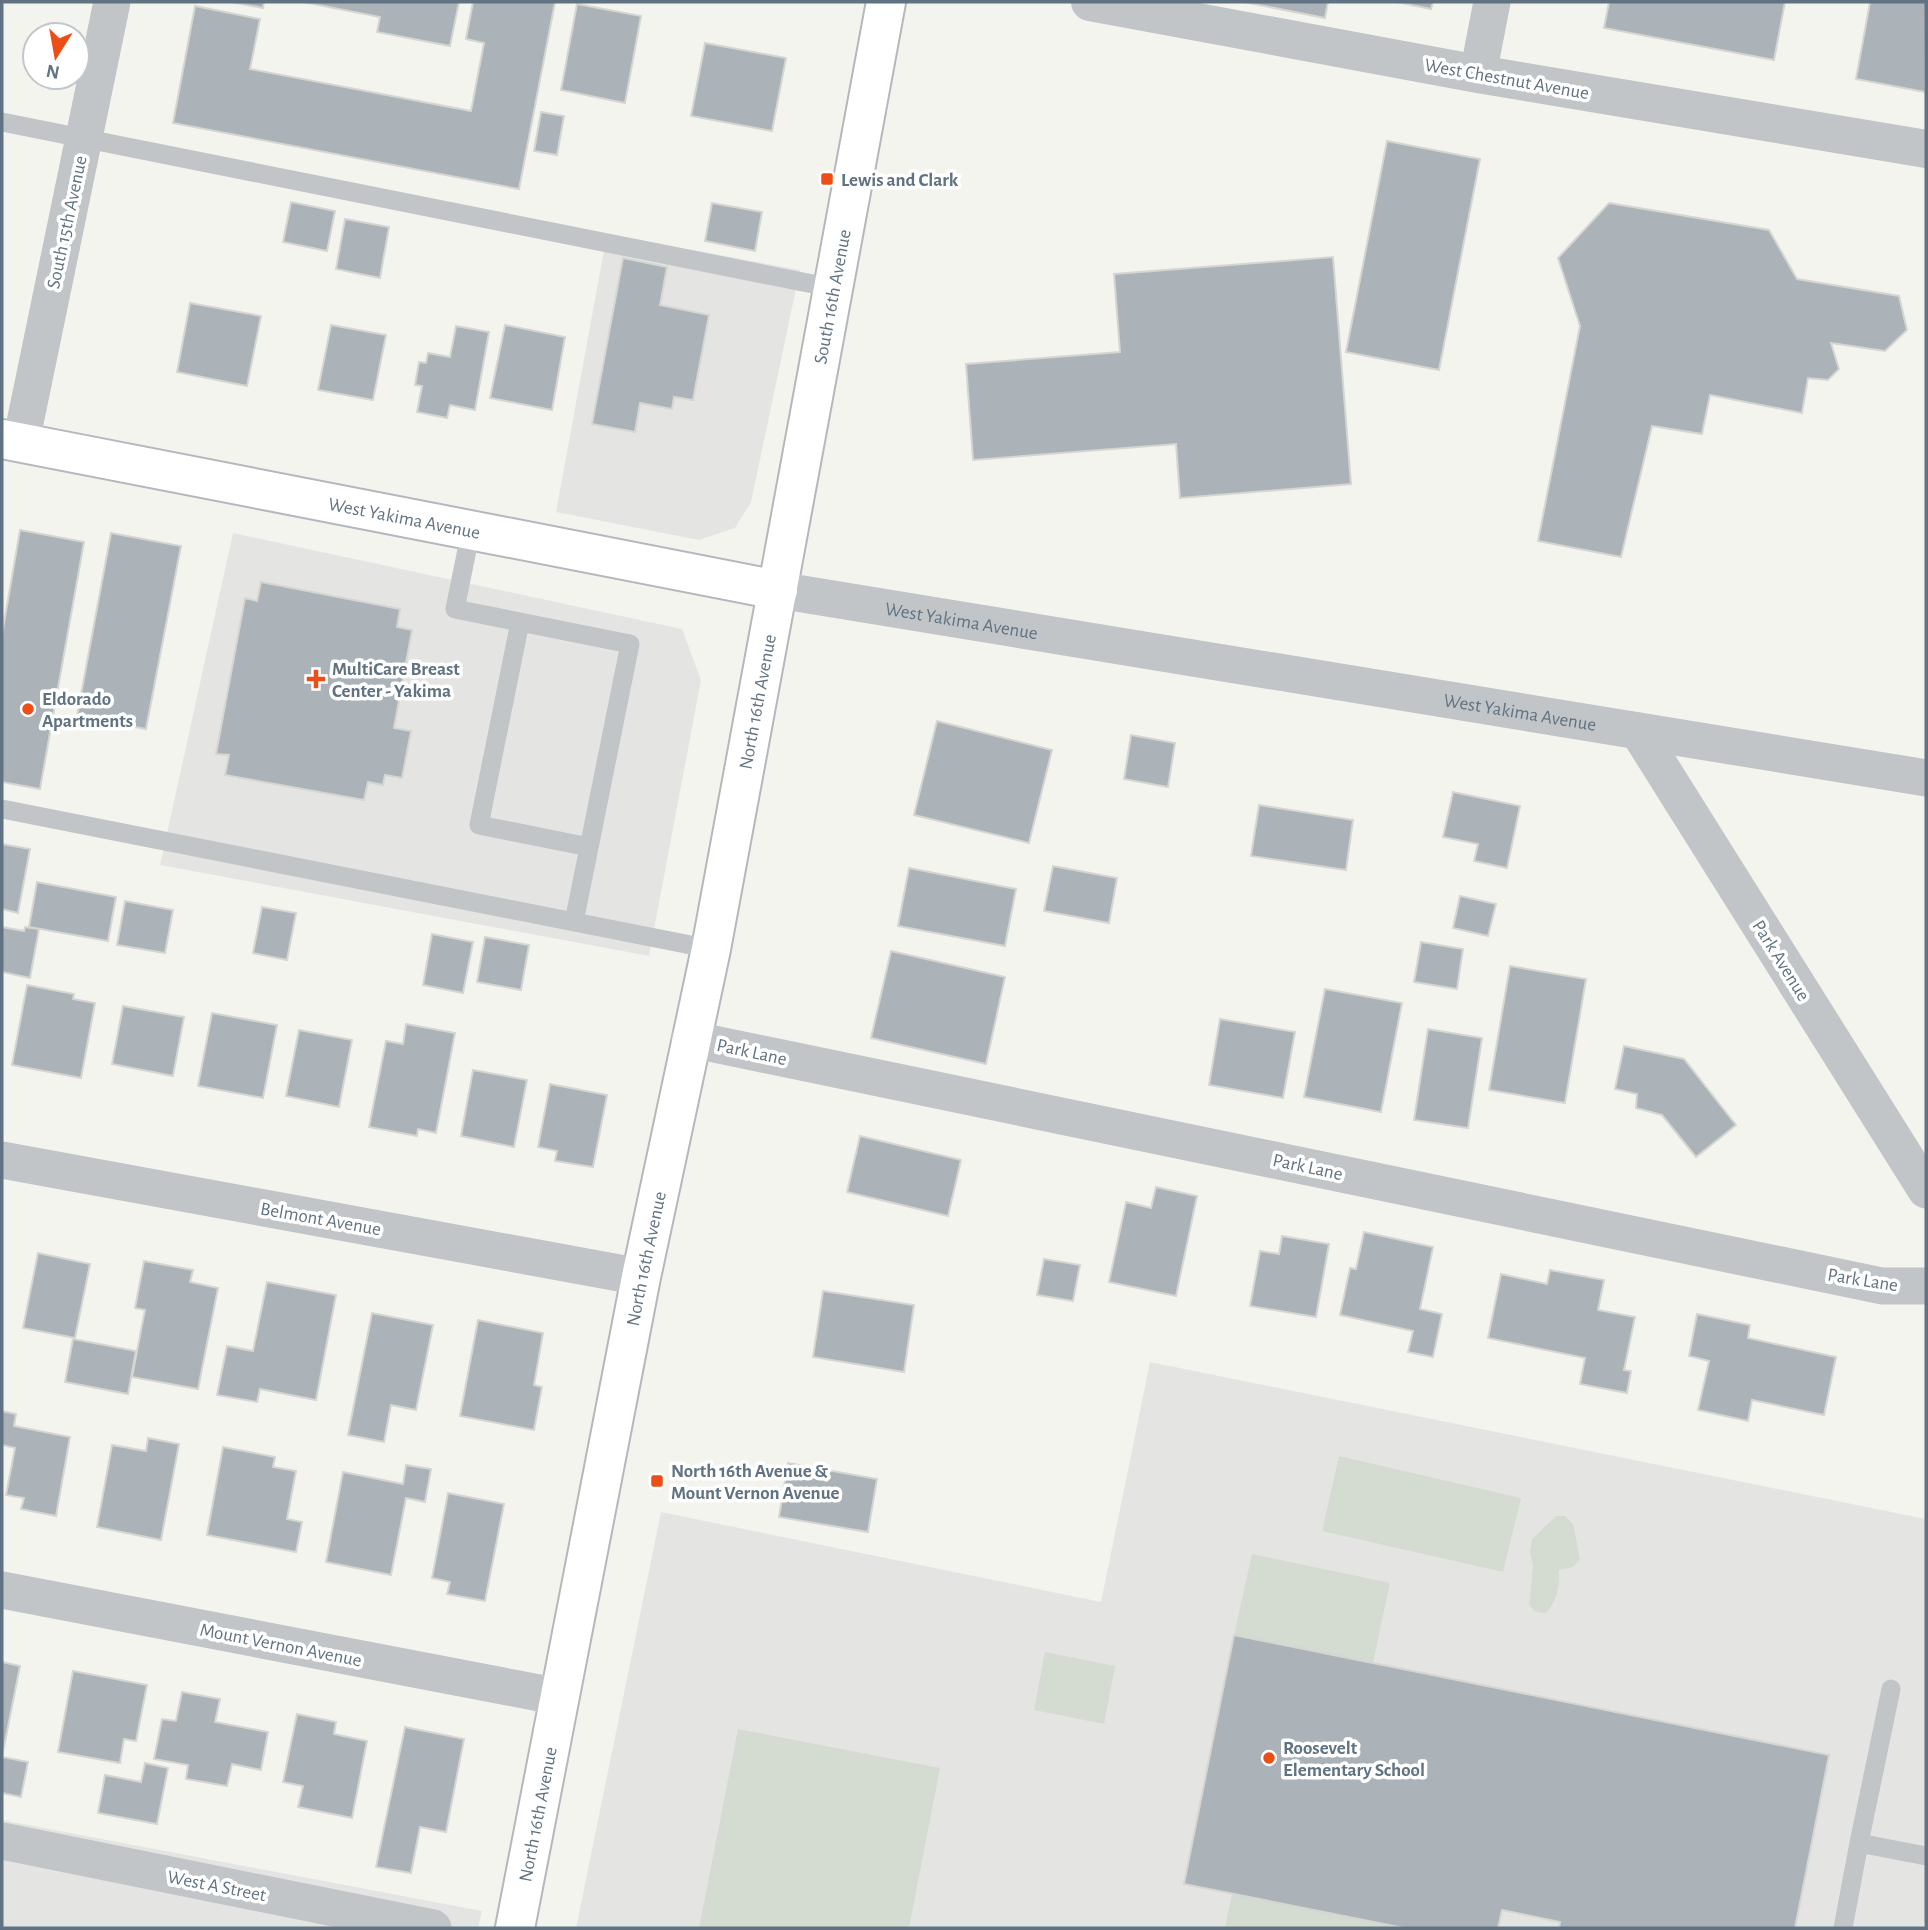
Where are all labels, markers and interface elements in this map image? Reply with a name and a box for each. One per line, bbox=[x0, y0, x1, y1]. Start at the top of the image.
north arrow bbox=[21, 21, 91, 91]
street label: West Chestnut Avenue bbox=[1423, 56, 1591, 103]
text: N bbox=[45, 61, 61, 82]
street label: South 15th Avenue bbox=[44, 154, 91, 291]
marker: Lewis and Clark bbox=[819, 171, 835, 187]
place label: Lewis and Clark bbox=[841, 171, 959, 190]
street label: South 16th Avenue bbox=[811, 228, 855, 366]
street label: West Yakima Avenue bbox=[326, 495, 482, 543]
street label: West Yakima Avenue bbox=[884, 600, 1039, 643]
street label: North 16th Avenue bbox=[736, 633, 780, 771]
place label: MultiCare Breast Center - Yakima bbox=[332, 660, 460, 701]
marker: MultiCare Breast Center - Yakima bbox=[306, 669, 326, 689]
place label: Eldorado Apartments bbox=[42, 690, 133, 731]
street label: West Yakima Avenue bbox=[1442, 691, 1598, 735]
marker: Eldorado Apartments bbox=[20, 701, 36, 717]
street label: Park Avenue bbox=[1748, 917, 1813, 1005]
street label: Park Lane bbox=[715, 1036, 788, 1069]
street label: Park Lane bbox=[1271, 1151, 1344, 1184]
street label: North 16th Avenue bbox=[624, 1190, 670, 1328]
street label: Belmont Avenue bbox=[259, 1200, 383, 1239]
street label: Park Lane bbox=[1826, 1266, 1899, 1295]
place label: North 16th Avenue & Mount Vernon Avenue bbox=[671, 1462, 840, 1503]
marker: North 16th Avenue & Mount Vernon Avenue bbox=[649, 1473, 665, 1489]
street label: Mount Vernon Avenue bbox=[198, 1620, 363, 1670]
place label: Roosevelt Elementary School bbox=[1283, 1739, 1425, 1780]
street label: North 16th Avenue bbox=[516, 1745, 561, 1883]
marker: Roosevelt Elementary School bbox=[1261, 1750, 1277, 1766]
street label: West A Street bbox=[166, 1868, 268, 1905]

